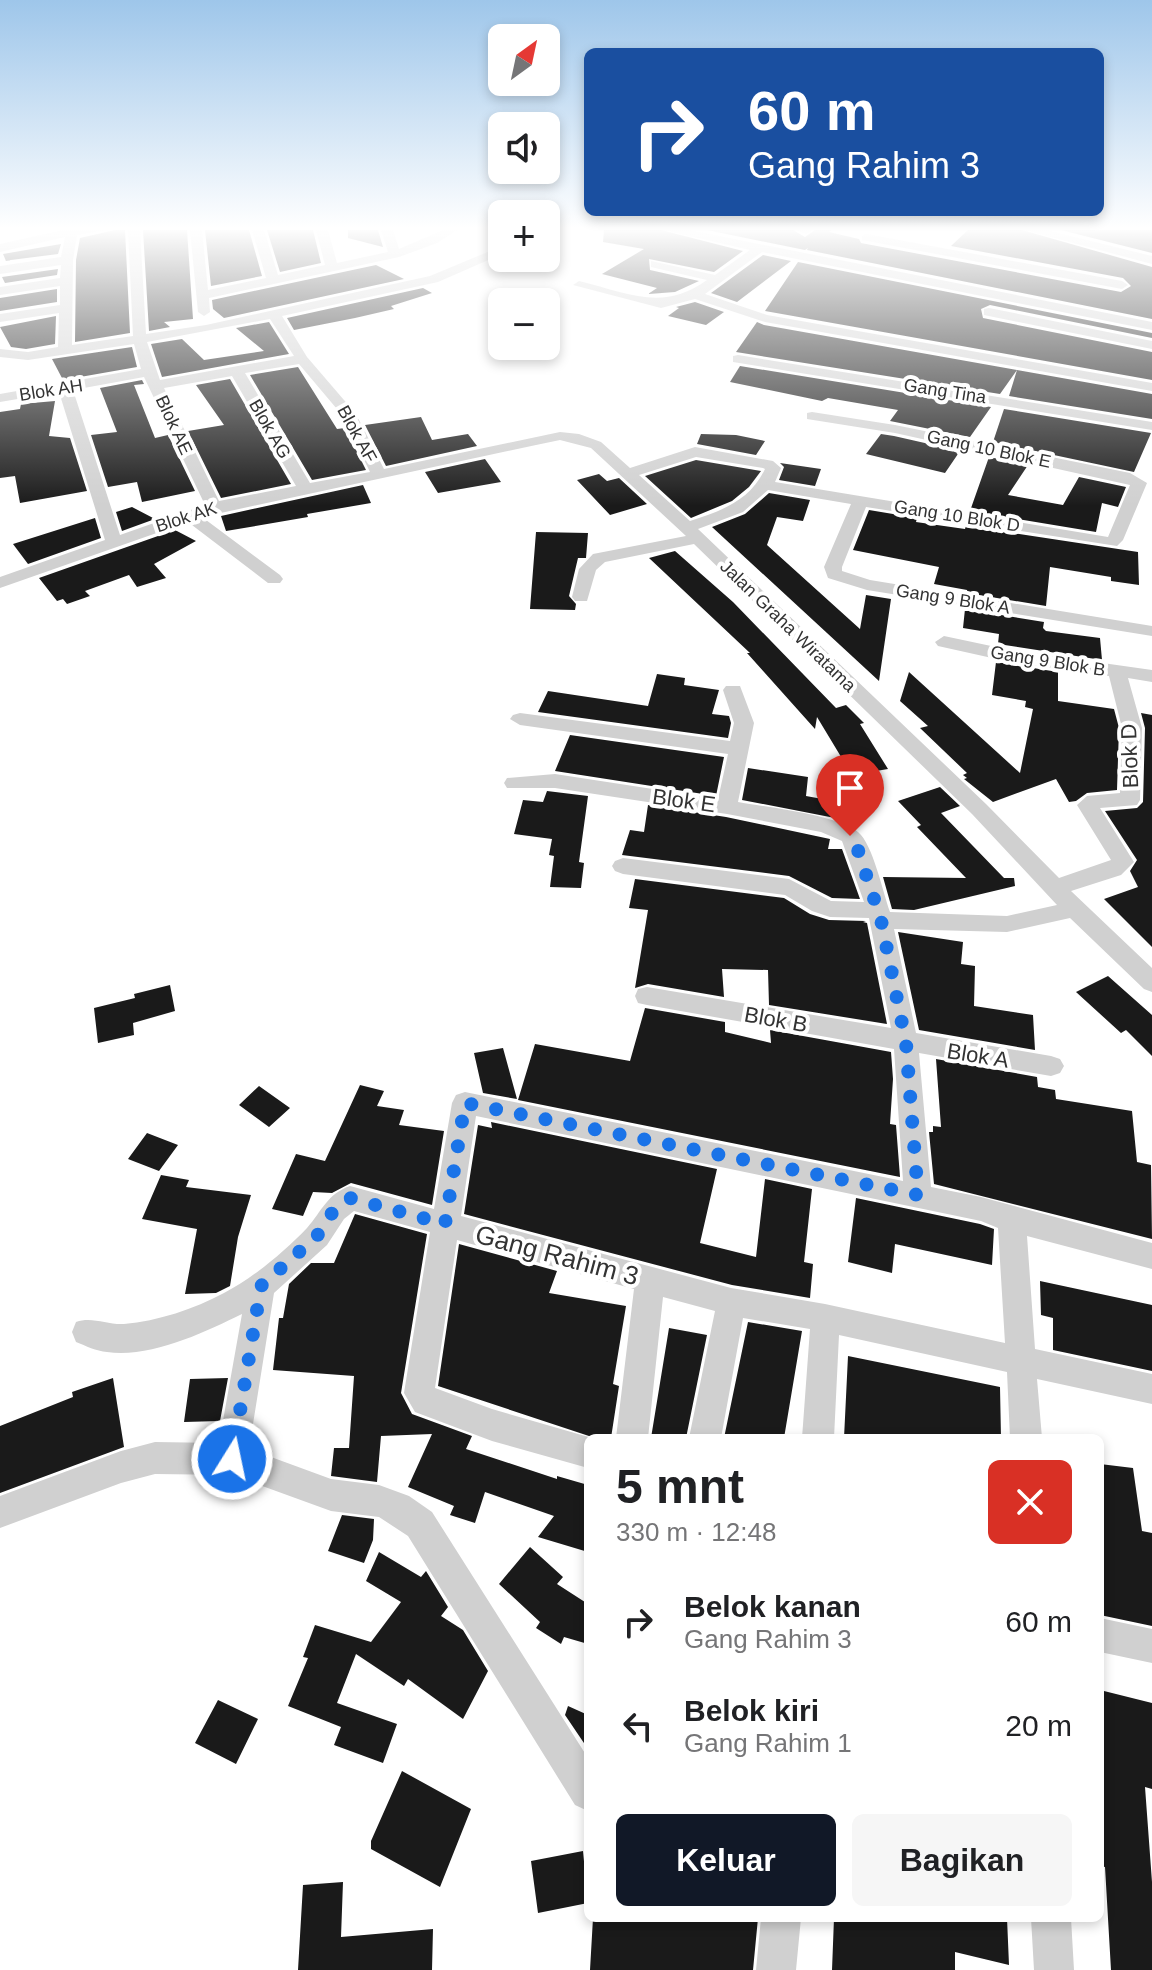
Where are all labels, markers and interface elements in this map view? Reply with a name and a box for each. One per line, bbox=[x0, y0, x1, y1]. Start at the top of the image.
north arrow bbox=[488, 24, 560, 96]
map controls bbox=[488, 24, 560, 360]
text: 60 m bbox=[748, 79, 876, 142]
icon: right bbox=[616, 80, 720, 184]
button: sound bbox=[488, 112, 560, 184]
text: Gang Rahim 3 bbox=[748, 145, 980, 186]
button: + bbox=[488, 200, 560, 272]
button: − bbox=[488, 288, 560, 360]
street label: Blok AH bbox=[18, 375, 84, 405]
street label: Gang Tina bbox=[902, 375, 989, 408]
street label: Blok AE bbox=[152, 392, 196, 458]
street label: Blok AG bbox=[245, 396, 295, 462]
street label: Blok AF bbox=[333, 402, 381, 466]
street label: Gang 10 Blok E bbox=[925, 426, 1053, 472]
street label: Gang 10 Blok D bbox=[893, 496, 1021, 536]
street label: Blok AK bbox=[153, 498, 219, 536]
street label: Jalan Graha Wiratama bbox=[716, 556, 860, 696]
street label: Gang 9 Blok A bbox=[895, 580, 1011, 618]
street label: Gang 9 Blok B bbox=[989, 642, 1107, 680]
street label: Blok D bbox=[1116, 723, 1143, 789]
pin bbox=[816, 754, 884, 836]
icon: arrive bbox=[828, 766, 872, 810]
street label: Blok E bbox=[651, 784, 717, 817]
street label: Blok B bbox=[742, 1002, 809, 1037]
street label: Blok A bbox=[945, 1038, 1011, 1073]
street label: Gang Rahim 3 bbox=[472, 1219, 642, 1291]
position arrow bbox=[190, 1417, 274, 1501]
text: 5 mnt bbox=[616, 1460, 744, 1513]
button: close bbox=[988, 1460, 1072, 1544]
text: 330 m · 12:48 bbox=[616, 1517, 776, 1547]
text: Belok kanan bbox=[684, 1590, 861, 1623]
icon: right bbox=[616, 1600, 660, 1644]
text: 60 m bbox=[1005, 1605, 1072, 1638]
text: Gang Rahim 3 bbox=[684, 1624, 852, 1654]
text: Belok kiri bbox=[684, 1694, 819, 1727]
icon: left bbox=[616, 1704, 660, 1748]
text: 20 m bbox=[1005, 1709, 1072, 1742]
text: Gang Rahim 1 bbox=[684, 1728, 852, 1758]
button: Keluar bbox=[616, 1814, 836, 1906]
button: Bagikan bbox=[852, 1814, 1072, 1906]

